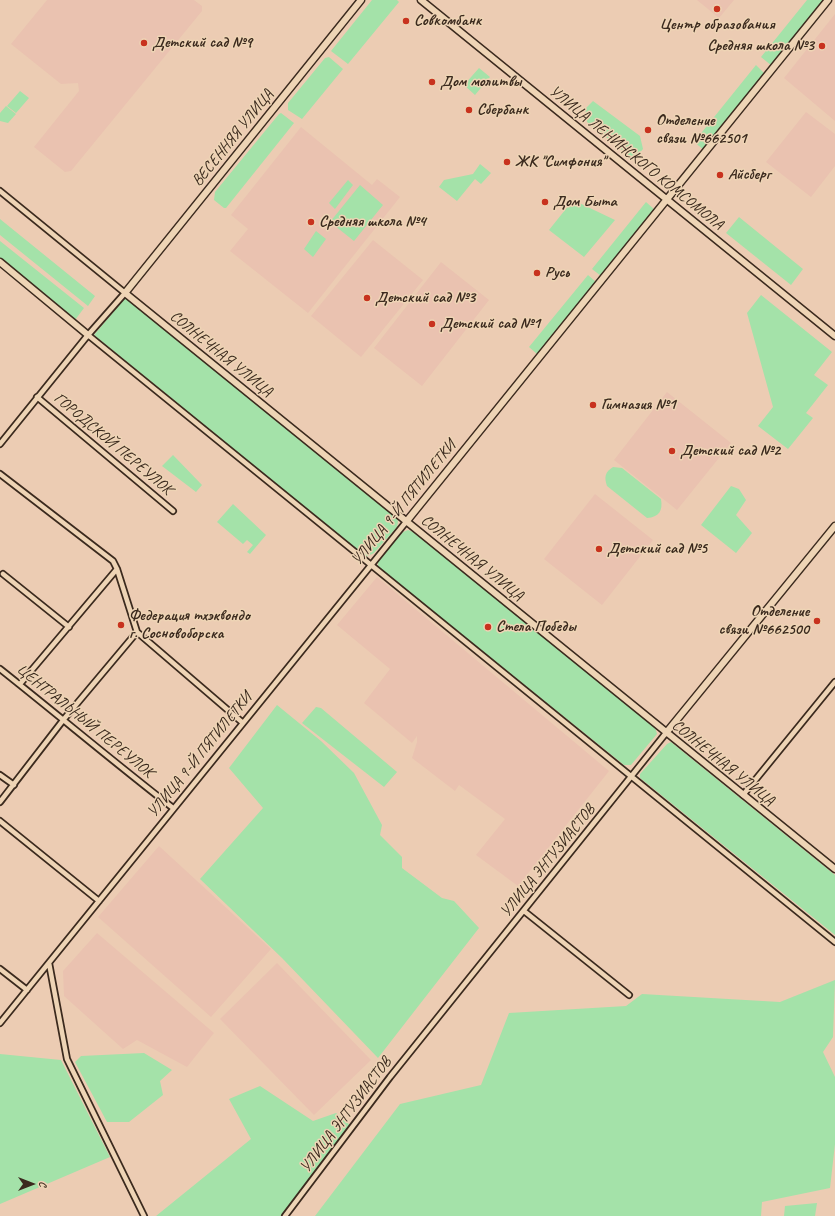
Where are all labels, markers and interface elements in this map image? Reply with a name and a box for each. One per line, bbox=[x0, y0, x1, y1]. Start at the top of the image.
marker: Центр образования bbox=[712, 4, 722, 14]
place label: Совкомбанк bbox=[414, 11, 482, 31]
place label: Центр образования bbox=[659, 15, 775, 35]
marker: Совкомбанк bbox=[401, 16, 411, 26]
place label: Детский сад №9 bbox=[152, 33, 252, 53]
place label: Средняя школа №3 bbox=[707, 36, 814, 56]
marker: Детский сад №9 bbox=[139, 38, 149, 48]
marker: Средняя школа №3 bbox=[817, 41, 827, 51]
place label: Дом молитвы bbox=[440, 72, 521, 92]
marker: Дом молитвы bbox=[427, 77, 437, 87]
street label: УЛИЦА ЛЕНИНСКОГО КОМСОМОЛА bbox=[545, 82, 727, 234]
street label: ВЕСЕННЯЯ УЛИЦА bbox=[188, 86, 278, 190]
place label: Сбербанк bbox=[477, 100, 528, 120]
marker: Сбербанк bbox=[464, 105, 474, 115]
place label: Отделение связи №662501 bbox=[656, 111, 747, 149]
marker: Отделение связи №662501 bbox=[643, 125, 653, 135]
place label: ЖК "Симфония" bbox=[515, 152, 605, 172]
marker: ЖК "Симфония" bbox=[502, 157, 512, 167]
place label: Айсберг bbox=[728, 165, 771, 185]
marker: Айсберг bbox=[715, 170, 725, 180]
place label: Дом Быта bbox=[553, 192, 617, 212]
marker: Дом Быта bbox=[540, 197, 550, 207]
place label: Средняя школа №4 bbox=[319, 212, 426, 232]
marker: Средняя школа №4 bbox=[306, 217, 316, 227]
place label: Русь bbox=[545, 263, 569, 283]
marker: Русь bbox=[532, 268, 542, 278]
place label: Детский сад №3 bbox=[375, 288, 475, 308]
marker: Детский сад №3 bbox=[362, 293, 372, 303]
street label: СОЛНЕЧНАЯ УЛИЦА bbox=[166, 307, 276, 401]
place label: Детский сад №1 bbox=[440, 314, 540, 334]
marker: Детский сад №1 bbox=[427, 319, 437, 329]
street label: ГОРОДСКОЙ ПЕРЕУЛОК bbox=[50, 389, 176, 499]
place label: Гимназия №1 bbox=[601, 395, 676, 415]
marker: Гимназия №1 bbox=[588, 400, 598, 410]
street label: УЛИЦА 9-Й ПЯТИЛЕТКИ bbox=[348, 437, 460, 569]
place label: Детский сад №2 bbox=[680, 441, 780, 461]
marker: Детский сад №2 bbox=[667, 446, 677, 456]
street label: СОЛНЕЧНАЯ УЛИЦА bbox=[417, 511, 527, 605]
place label: Детский сад №5 bbox=[607, 539, 707, 559]
marker: Детский сад №5 bbox=[594, 544, 604, 554]
place label: Отделение связи №662500 bbox=[718, 602, 809, 640]
place label: Федерация тхэквондо г. Сосновоборска bbox=[129, 606, 250, 644]
marker: Отделение связи №662500 bbox=[812, 616, 822, 626]
place label: Стела Победы bbox=[496, 617, 576, 637]
marker: Федерация тхэквондо г. Сосновоборска bbox=[116, 620, 126, 630]
marker: Стела Победы bbox=[483, 622, 493, 632]
street label: ЦЕНТРАЛЬНЫЙ ПЕРЕУЛОК bbox=[13, 660, 157, 782]
street label: УЛИЦА 9-Й ПЯТИЛЕТКИ bbox=[144, 689, 256, 821]
street label: СОЛНЕЧНАЯ УЛИЦА bbox=[668, 716, 778, 810]
street label: УЛИЦА ЭНТУЗИАСТОВ bbox=[497, 801, 599, 921]
street label: УЛИЦА ЭНТУЗИАСТОВ bbox=[296, 1054, 396, 1176]
north arrow bbox=[12, 1164, 52, 1204]
text: С bbox=[37, 1181, 51, 1187]

